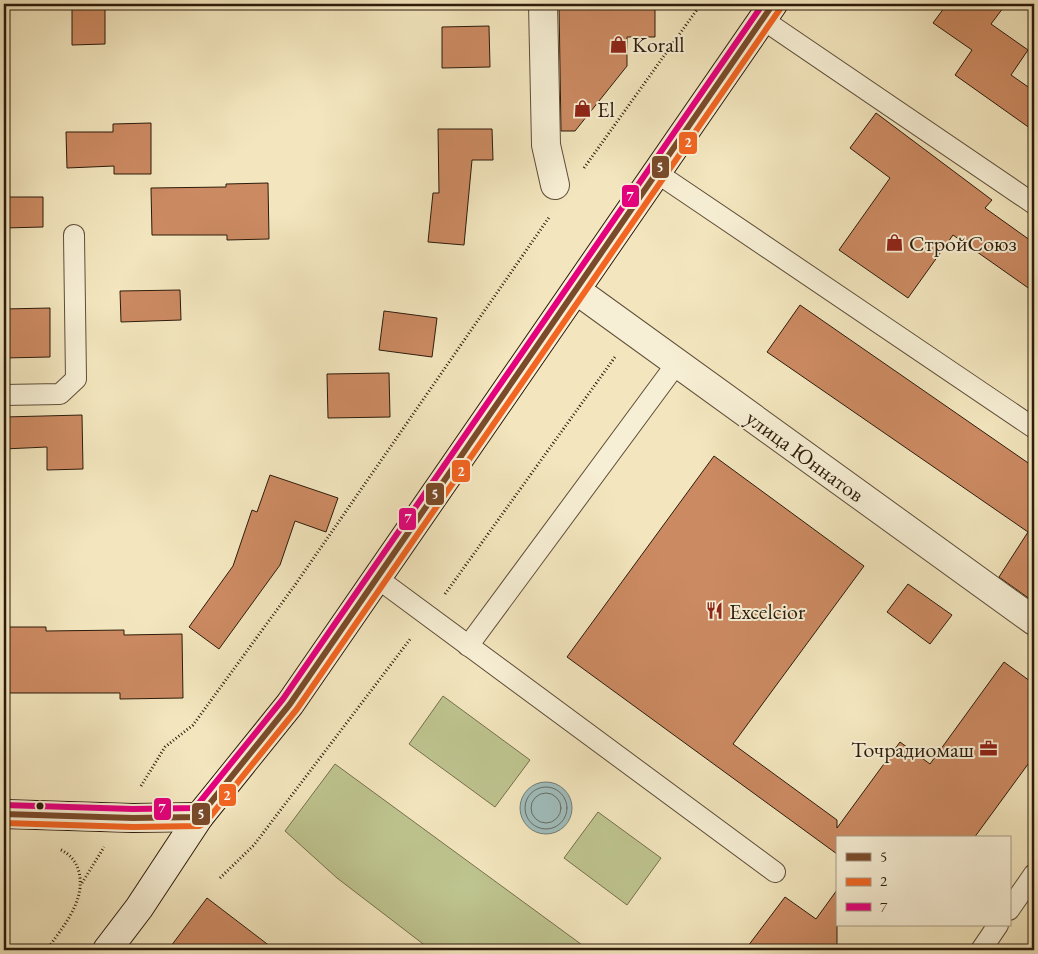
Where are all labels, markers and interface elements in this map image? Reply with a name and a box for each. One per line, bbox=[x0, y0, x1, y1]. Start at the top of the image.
place label: Korall bbox=[632, 30, 685, 59]
shop icon: Korall bbox=[608, 34, 628, 54]
place label: El bbox=[597, 95, 615, 124]
shop icon: El bbox=[573, 99, 593, 119]
line badge: 2 bbox=[678, 131, 698, 155]
text: 2 bbox=[684, 133, 692, 151]
line badge: 5 bbox=[651, 155, 670, 179]
text: 5 bbox=[656, 158, 664, 176]
line badge: 7 bbox=[621, 184, 640, 208]
text: 7 bbox=[626, 187, 634, 205]
place label: СтройСоюз bbox=[909, 229, 1017, 258]
shop icon: СтройСоюз bbox=[885, 233, 905, 253]
street label: улица Юннатов bbox=[740, 403, 870, 509]
line badge: 2 bbox=[451, 459, 471, 483]
text: 2 bbox=[457, 462, 465, 480]
line badge: 5 bbox=[425, 482, 445, 506]
text: 5 bbox=[431, 485, 439, 503]
line badge: 7 bbox=[398, 507, 417, 531]
text: 7 bbox=[404, 509, 412, 527]
place label: Excelcior bbox=[729, 597, 806, 626]
restaurant icon: Excelcior bbox=[705, 601, 725, 621]
place label: Точрадиомаш bbox=[851, 735, 974, 764]
office icon: Точрадиомаш bbox=[978, 739, 998, 759]
line badge: 2 bbox=[218, 783, 237, 807]
text: 2 bbox=[223, 786, 231, 804]
line badge: 7 bbox=[153, 797, 172, 821]
text: 7 bbox=[158, 799, 166, 817]
unlabelled marker bbox=[35, 801, 45, 811]
line badge: 5 bbox=[191, 802, 211, 826]
text: 5 bbox=[197, 805, 205, 823]
legend bbox=[836, 836, 1010, 926]
text: 5 bbox=[880, 847, 887, 866]
text: 2 bbox=[880, 871, 888, 890]
text: 7 bbox=[880, 897, 888, 916]

